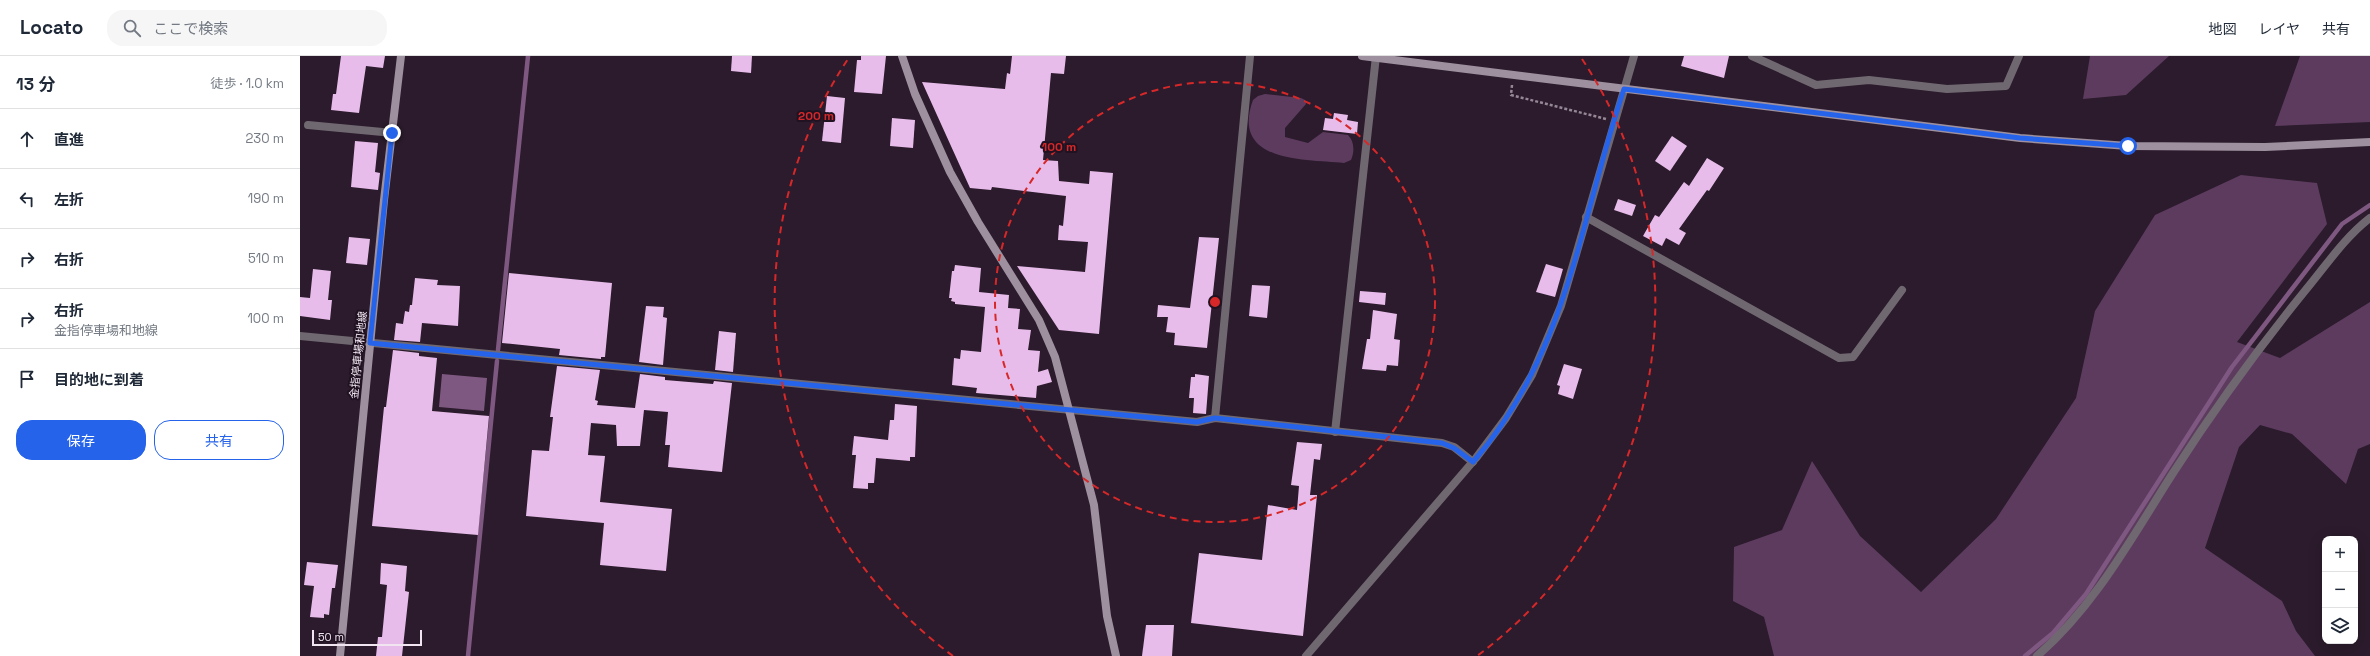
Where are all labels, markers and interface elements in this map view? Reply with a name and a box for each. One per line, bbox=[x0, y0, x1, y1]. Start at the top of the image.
search box bbox=[107, 10, 387, 46]
text: Locato bbox=[20, 15, 83, 40]
icon: search bbox=[121, 17, 143, 39]
text: ここで検索 bbox=[153, 19, 228, 38]
text: 地図 bbox=[2208, 20, 2236, 38]
text: レイヤ bbox=[2258, 20, 2300, 38]
text: 共有 bbox=[2322, 20, 2350, 38]
text: 13 分 bbox=[16, 73, 55, 95]
text: 徒歩 · 1.0 km bbox=[211, 75, 284, 92]
text: 200 m bbox=[798, 108, 834, 124]
route end bbox=[383, 124, 401, 142]
icon: ahead bbox=[16, 128, 38, 150]
text: 直進 bbox=[54, 130, 84, 149]
text: 230 m bbox=[246, 130, 284, 147]
route start bbox=[2119, 137, 2137, 155]
text: 100 m bbox=[1042, 139, 1076, 155]
icon: left bbox=[16, 188, 38, 210]
text: 左折 bbox=[54, 190, 84, 209]
text: 190 m bbox=[248, 190, 284, 207]
icon: right bbox=[16, 248, 38, 270]
text: 右折 bbox=[54, 250, 84, 269]
text: 510 m bbox=[248, 250, 284, 267]
centre of rings bbox=[1208, 295, 1222, 309]
text: 右折 bbox=[54, 301, 84, 320]
icon: right bbox=[16, 308, 38, 330]
text: 100 m bbox=[247, 310, 284, 327]
street label: 金指停車場和地線 bbox=[346, 311, 370, 399]
text: 金指停車場和地線 bbox=[54, 322, 158, 339]
icon: arrive bbox=[16, 368, 38, 390]
text: 目的地に到着 bbox=[54, 370, 144, 389]
button: 保存 bbox=[16, 420, 146, 460]
button: 共有 bbox=[154, 420, 284, 460]
map controls bbox=[2322, 536, 2358, 644]
button: + bbox=[2322, 536, 2358, 572]
button: − bbox=[2322, 572, 2358, 608]
button: layers bbox=[2322, 608, 2358, 644]
scale bar bbox=[312, 628, 422, 647]
text: 50 m bbox=[318, 630, 344, 644]

